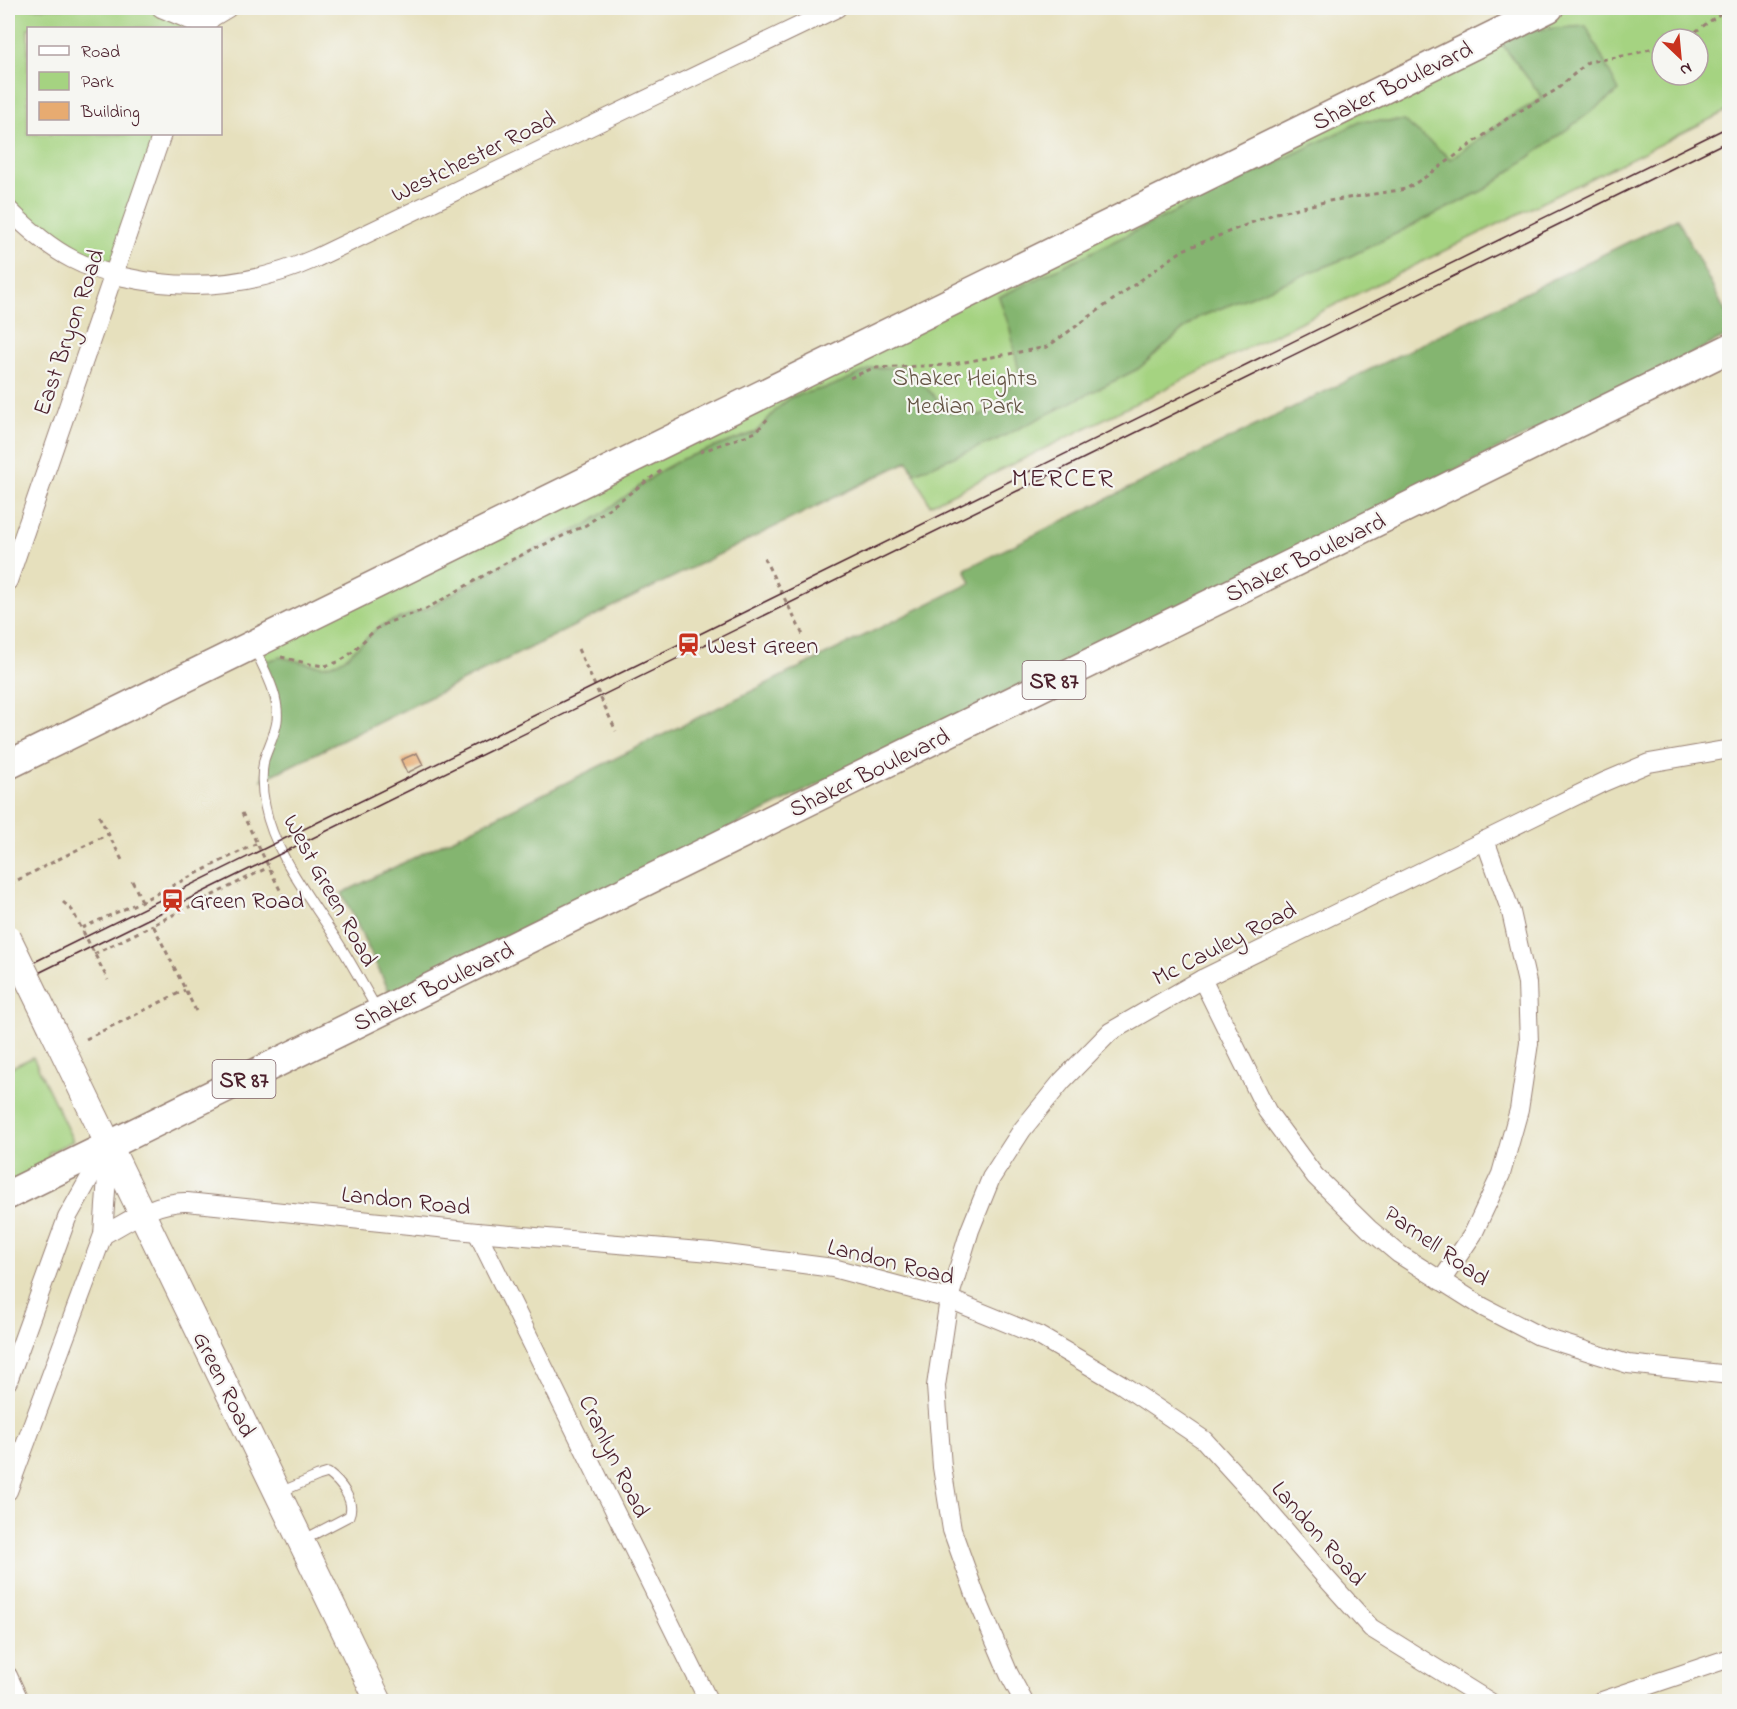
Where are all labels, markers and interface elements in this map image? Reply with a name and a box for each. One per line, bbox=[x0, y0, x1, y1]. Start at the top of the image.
legend bbox=[27, 27, 222, 135]
north arrow bbox=[1650, 27, 1710, 87]
street label: Shaker Boulevard bbox=[1307, 33, 1480, 141]
text: Road bbox=[81, 40, 120, 66]
text: N bbox=[1675, 56, 1696, 82]
text: Park bbox=[81, 70, 114, 96]
text: Building bbox=[80, 100, 140, 127]
street label: Westchester Road bbox=[386, 103, 563, 213]
street label: East Bryon Road bbox=[26, 244, 116, 421]
park label: Shaker Heights Median Park bbox=[892, 362, 1038, 425]
district label: MERCER bbox=[1011, 460, 1115, 499]
street label: Shaker Boulevard bbox=[1220, 505, 1393, 613]
place label: West Green bbox=[707, 630, 818, 665]
station icon: West Green bbox=[676, 632, 702, 658]
road number: SR 87 bbox=[1022, 661, 1086, 699]
street label: Shaker Boulevard bbox=[784, 720, 957, 828]
street label: West Green Road bbox=[272, 809, 385, 974]
place label: Green Road bbox=[190, 885, 305, 920]
station icon: Green Road bbox=[159, 887, 185, 913]
street label: Mc Cauley Road bbox=[1147, 894, 1304, 997]
street label: Shaker Boulevard bbox=[348, 934, 521, 1042]
road number: SR 87 bbox=[212, 1060, 276, 1098]
street label: Landon Road bbox=[339, 1178, 473, 1227]
street label: Parnell Road bbox=[1376, 1198, 1496, 1297]
street label: Landon Road bbox=[823, 1231, 958, 1296]
street label: Green Road bbox=[182, 1326, 264, 1444]
street label: Cranlyn Road bbox=[567, 1390, 658, 1525]
street label: Landon Road bbox=[1261, 1474, 1373, 1595]

